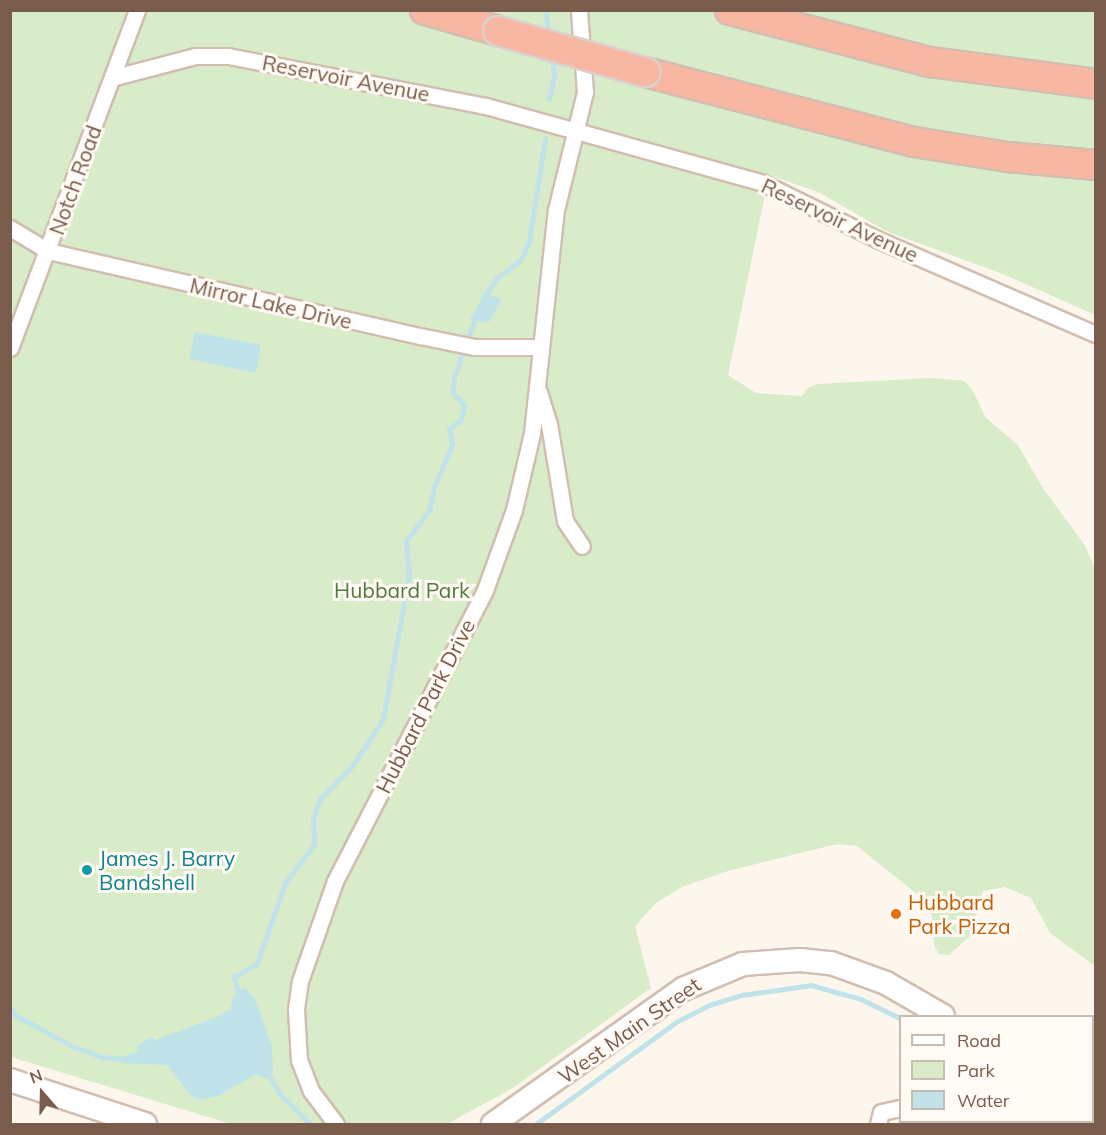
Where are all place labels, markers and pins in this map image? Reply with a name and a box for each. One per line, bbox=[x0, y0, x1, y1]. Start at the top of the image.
place label: James J. Barry Bandshell bbox=[99, 845, 235, 895]
marker: James J. Barry Bandshell bbox=[80, 863, 94, 877]
place label: Hubbard Park Pizza bbox=[908, 889, 1011, 939]
marker: Hubbard Park Pizza bbox=[889, 907, 903, 921]

